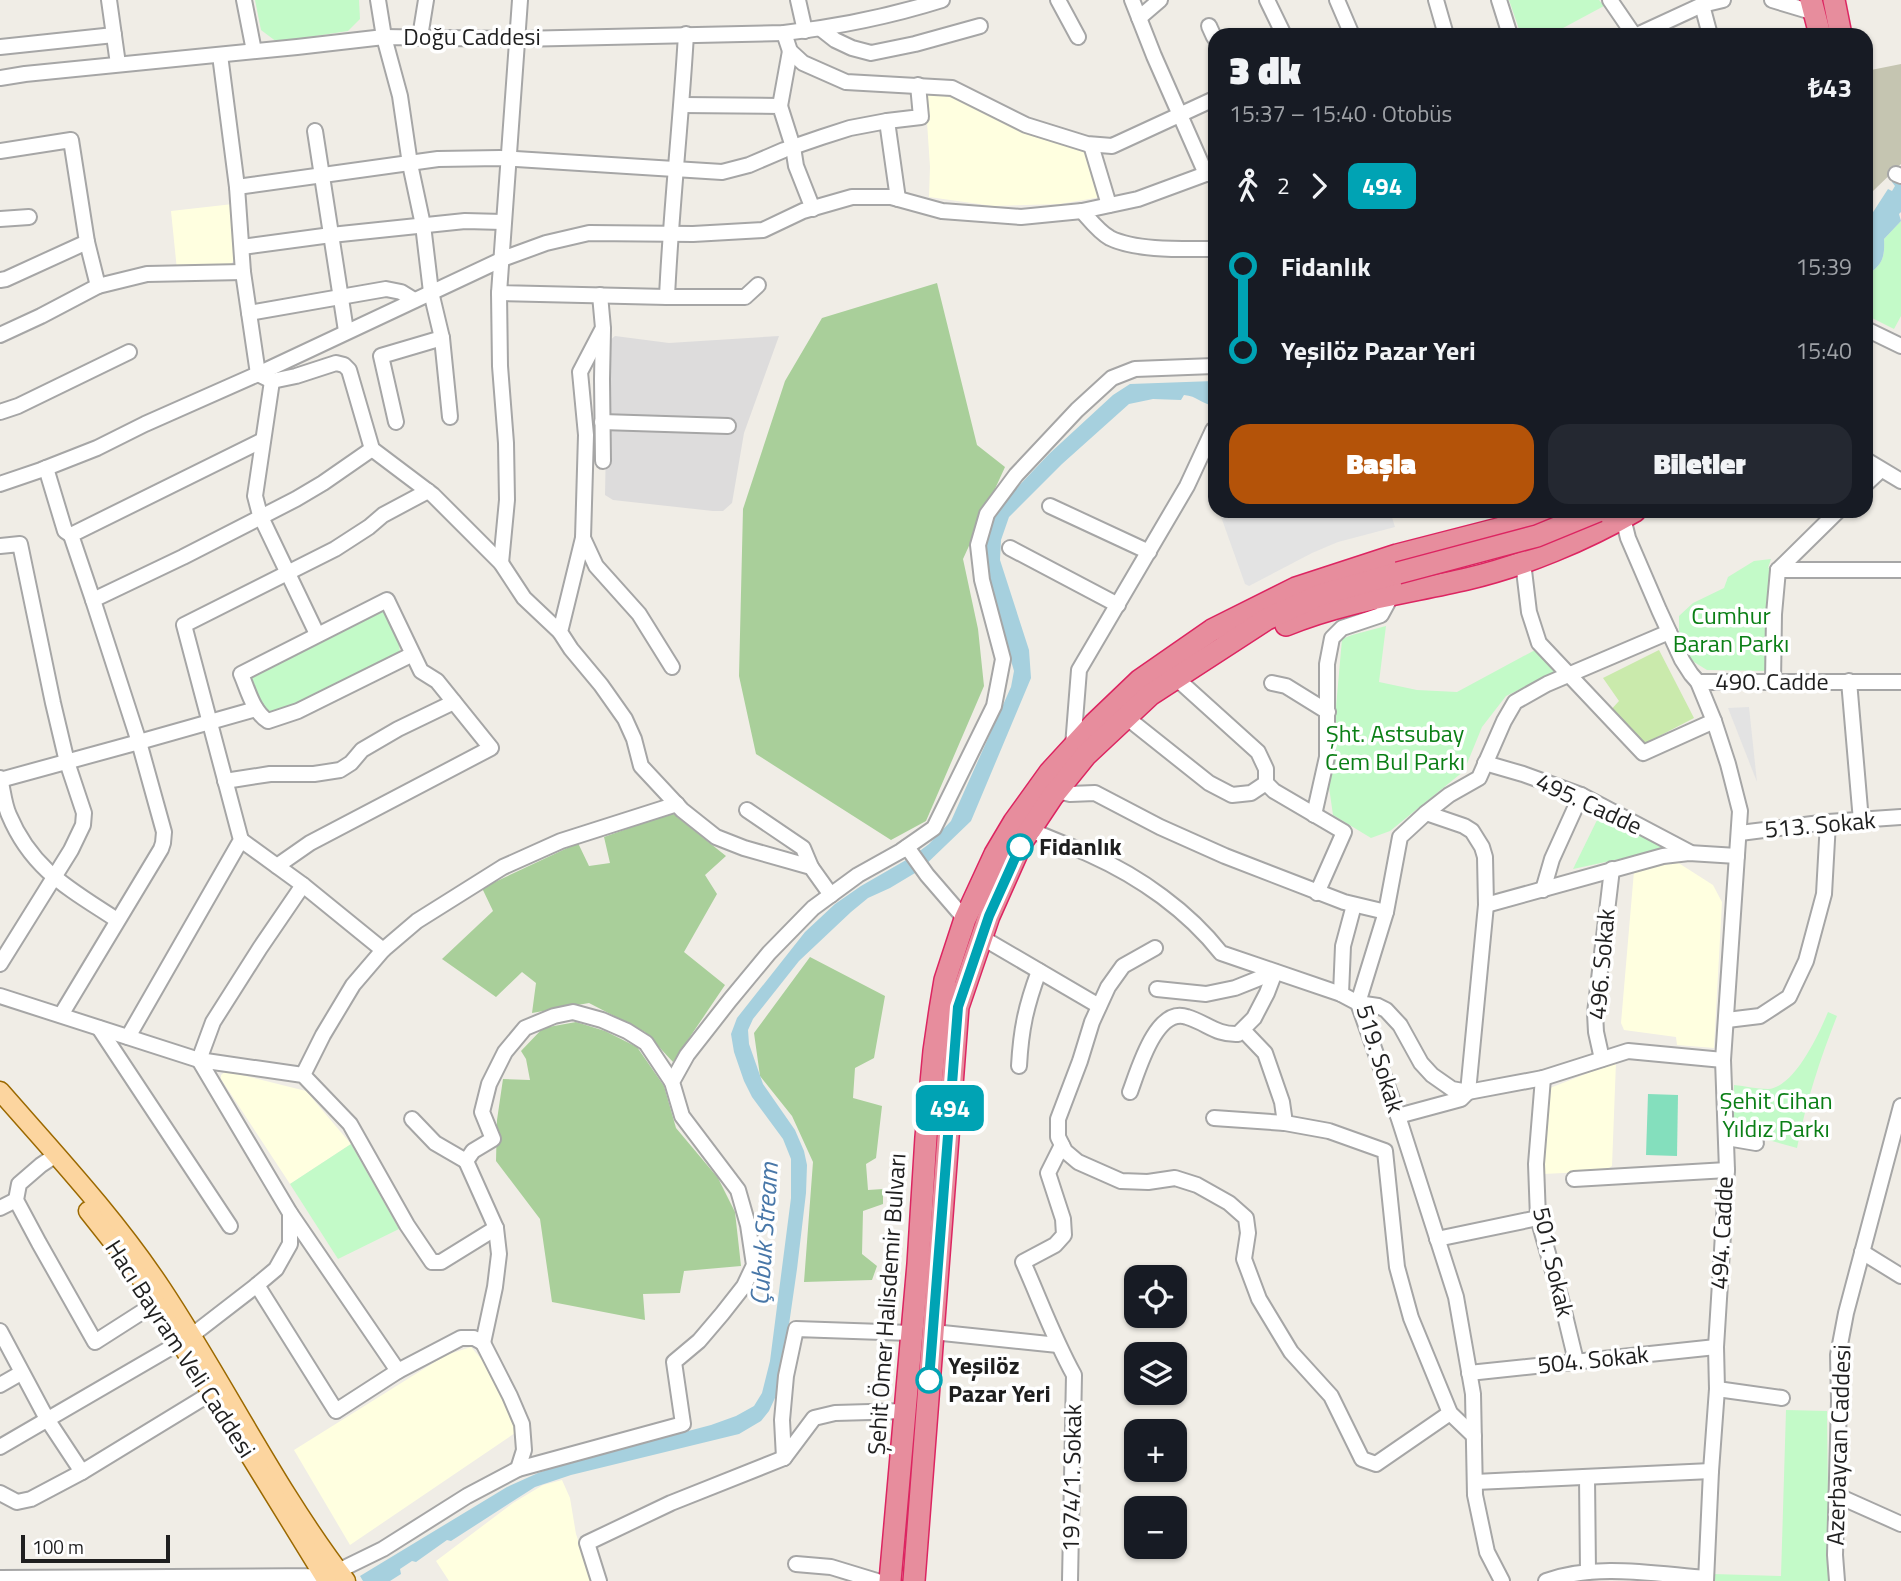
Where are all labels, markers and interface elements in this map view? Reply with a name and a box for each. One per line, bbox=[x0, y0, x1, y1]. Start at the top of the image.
street label: Doğu Caddesi bbox=[403, 18, 541, 54]
text: 3 dk bbox=[1229, 41, 1301, 99]
text: ₺43 bbox=[1808, 68, 1852, 107]
text: 15:37 – 15:40 · Otobüs bbox=[1229, 96, 1452, 131]
icon: walk bbox=[1229, 167, 1267, 205]
icon: forward bbox=[1300, 167, 1338, 205]
text: 2 bbox=[1277, 168, 1290, 203]
text: 494 bbox=[1362, 168, 1402, 204]
text: Fidanlık bbox=[1281, 247, 1371, 286]
text: 15:39 bbox=[1795, 249, 1852, 284]
text: Yeşilöz Pazar Yeri bbox=[1281, 331, 1476, 370]
text: 15:40 bbox=[1795, 333, 1852, 368]
button: Başla bbox=[1229, 424, 1534, 504]
button: Biletler bbox=[1548, 424, 1852, 504]
park label: Cumhur Baran Parkı bbox=[1673, 597, 1789, 661]
street label: 490. Cadde bbox=[1715, 663, 1829, 699]
park label: Şht. Astsubay Cem Bul Parkı bbox=[1325, 715, 1465, 779]
street label: 495. Cadde bbox=[1530, 763, 1648, 843]
street label: 513. Sokak bbox=[1763, 801, 1877, 847]
place label: Fidanlık bbox=[1039, 828, 1122, 864]
marker: Fidanlık bbox=[1007, 834, 1033, 860]
street label: 496. Sokak bbox=[1578, 906, 1624, 1021]
street label: 519. Sokak bbox=[1347, 1000, 1415, 1118]
park label: Şehit Cihan Yıldız Parkı bbox=[1719, 1082, 1833, 1146]
line badge: 494 bbox=[910, 1085, 990, 1131]
text: 494 bbox=[930, 1090, 970, 1126]
street label: Şehit Ömer Halisdemir Bulvarı bbox=[857, 1152, 915, 1456]
water label: Çubuk Stream bbox=[739, 1160, 788, 1307]
street label: 494. Cadde bbox=[1700, 1175, 1742, 1291]
street label: 501. Sokak bbox=[1524, 1203, 1584, 1321]
street label: Hacı Bayram Veli Caddesi bbox=[97, 1232, 265, 1465]
map controls bbox=[1124, 1265, 1187, 1559]
button: locate bbox=[1124, 1265, 1187, 1328]
street label: 504. Sokak bbox=[1536, 1335, 1651, 1383]
button: layers bbox=[1124, 1342, 1187, 1405]
street label: Azerbaycan Caddesi bbox=[1817, 1344, 1859, 1546]
place label: Yeşilöz Pazar Yeri bbox=[948, 1347, 1051, 1411]
marker: Yeşilöz Pazar Yeri bbox=[916, 1367, 942, 1393]
street label: 1974/1. Sokak bbox=[1052, 1403, 1090, 1552]
button: + bbox=[1124, 1419, 1187, 1482]
button: − bbox=[1124, 1496, 1187, 1559]
scale bar bbox=[21, 1532, 170, 1564]
text: 100 m bbox=[32, 1532, 84, 1561]

